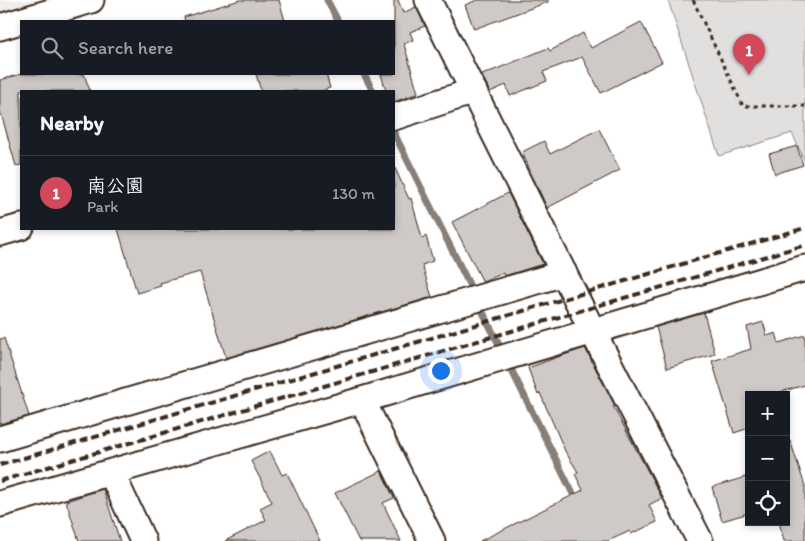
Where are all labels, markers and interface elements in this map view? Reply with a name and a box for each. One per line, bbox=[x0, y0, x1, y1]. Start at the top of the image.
search box bbox=[20, 20, 395, 75]
icon: search bbox=[38, 34, 66, 62]
pin: 1 bbox=[733, 34, 765, 75]
text: Search here bbox=[78, 36, 173, 59]
text: Nearby bbox=[40, 110, 104, 135]
text: 南公園 bbox=[87, 174, 144, 197]
text: 1 bbox=[52, 184, 60, 203]
text: 130 m bbox=[332, 184, 375, 203]
text: Park bbox=[87, 197, 118, 216]
your location bbox=[428, 358, 454, 384]
map controls bbox=[745, 391, 790, 526]
button: + bbox=[745, 391, 790, 436]
button: − bbox=[745, 436, 790, 481]
button: locate bbox=[745, 481, 790, 526]

